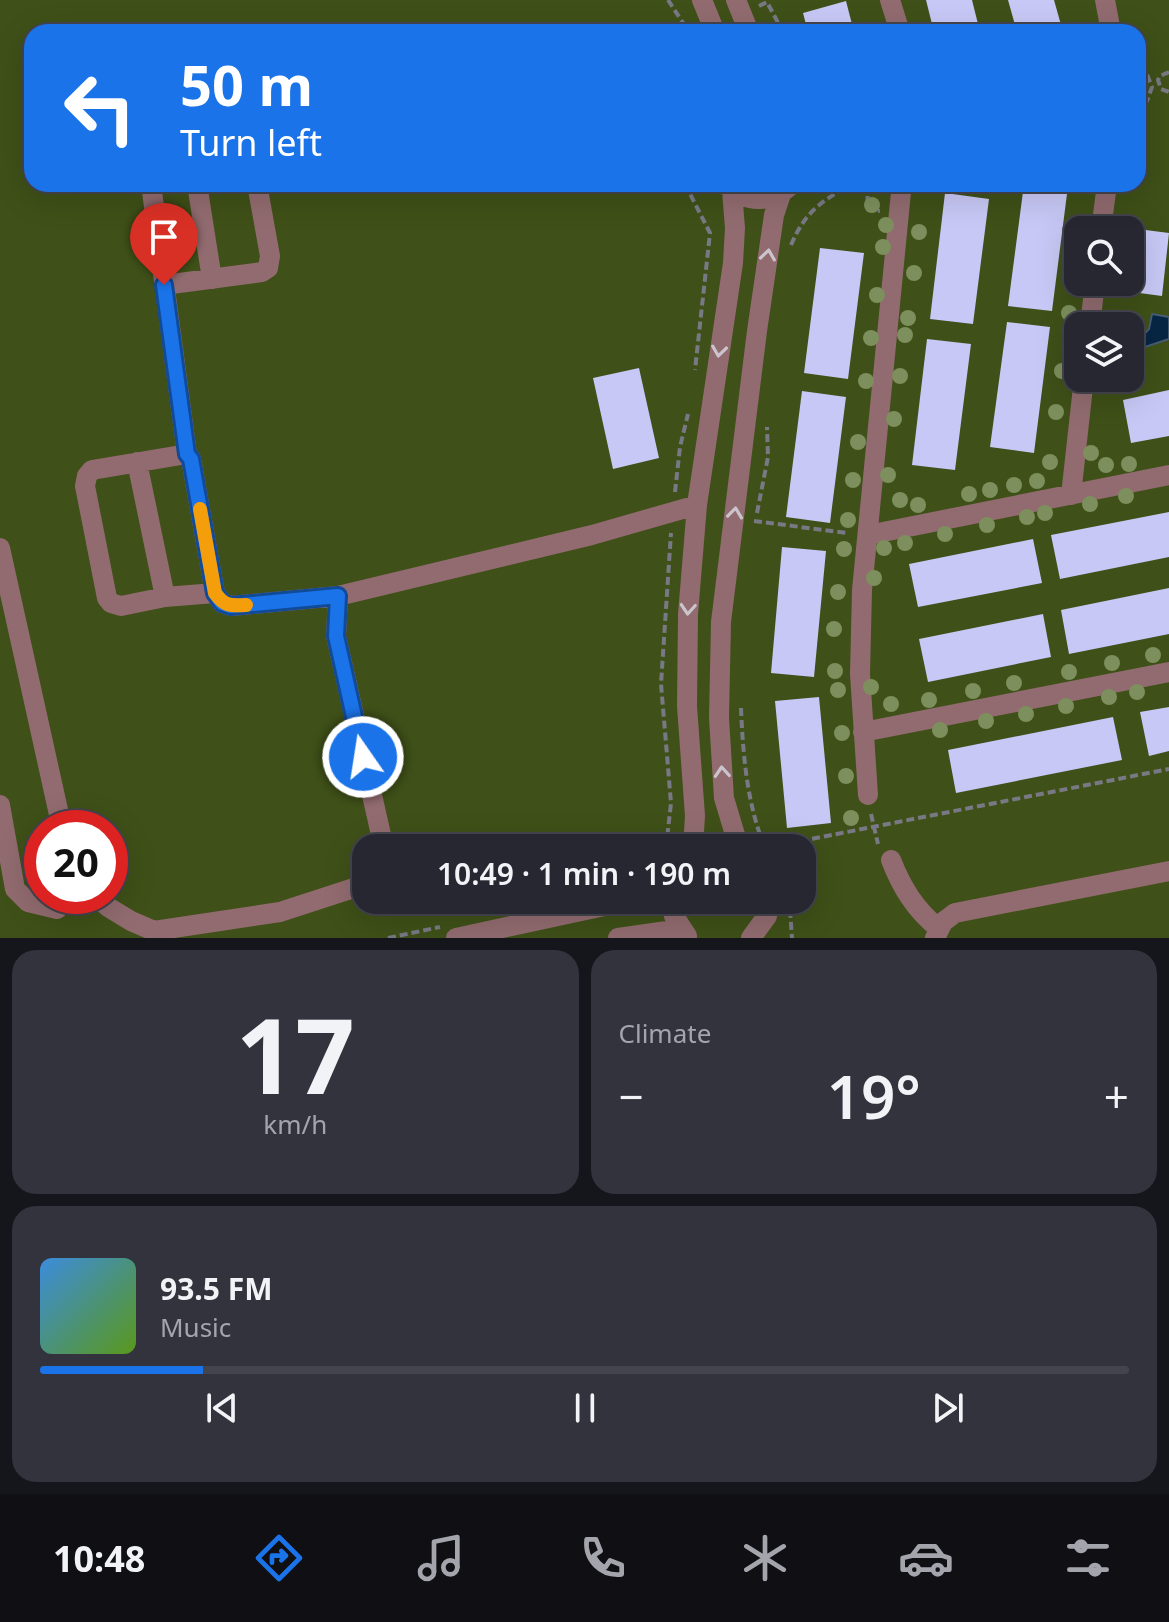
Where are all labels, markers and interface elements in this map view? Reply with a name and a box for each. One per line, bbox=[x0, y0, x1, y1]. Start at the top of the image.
text: 50 m bbox=[180, 46, 313, 122]
icon: left bbox=[48, 56, 152, 160]
text: Turn left bbox=[180, 118, 322, 167]
pin bbox=[130, 203, 198, 285]
icon: arrive bbox=[142, 215, 186, 259]
map controls bbox=[1064, 216, 1144, 392]
button: search bbox=[1064, 216, 1144, 296]
one-way arrow bbox=[759, 249, 776, 262]
button: layers bbox=[1064, 312, 1144, 392]
one-way arrow bbox=[711, 345, 728, 358]
one-way arrow bbox=[726, 506, 743, 519]
one-way arrow bbox=[680, 603, 697, 616]
position arrow bbox=[321, 715, 405, 799]
one-way arrow bbox=[714, 765, 731, 778]
speed limit sign: 20 bbox=[24, 810, 128, 914]
text: 10:49 · 1 min · 190 m bbox=[437, 853, 731, 894]
text: 17 bbox=[236, 983, 355, 1124]
text: Climate bbox=[619, 1015, 711, 1051]
text: 19° bbox=[827, 1055, 921, 1137]
text: − bbox=[619, 1066, 644, 1126]
text: + bbox=[1104, 1066, 1129, 1126]
text: km/h bbox=[263, 1106, 327, 1142]
text: 93.5 FM bbox=[160, 1268, 272, 1309]
text: Music bbox=[160, 1309, 231, 1345]
icon: previous bbox=[200, 1386, 244, 1430]
icon: pause bbox=[563, 1386, 607, 1430]
icon: next bbox=[926, 1386, 970, 1430]
icon: directions bbox=[251, 1530, 307, 1586]
icon: music bbox=[413, 1530, 469, 1586]
icon: phone bbox=[575, 1530, 631, 1586]
icon: climate bbox=[737, 1530, 793, 1586]
icon: car bbox=[898, 1530, 954, 1586]
icon: filters bbox=[1060, 1530, 1116, 1586]
text: 10:48 bbox=[53, 1534, 145, 1583]

